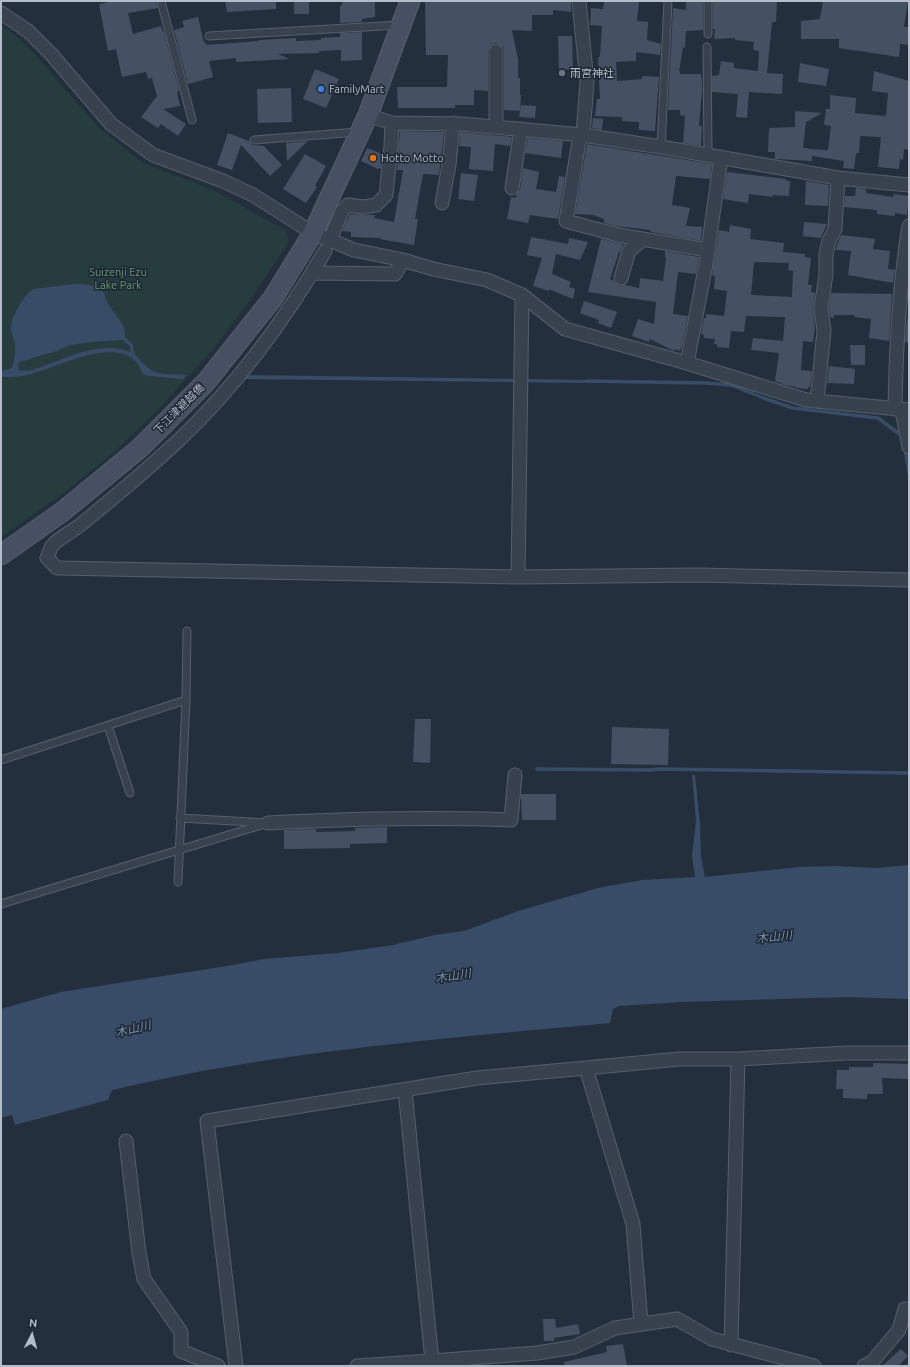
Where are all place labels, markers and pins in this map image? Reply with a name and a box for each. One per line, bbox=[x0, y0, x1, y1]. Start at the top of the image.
place label: 雨宮神社 bbox=[570, 66, 614, 80]
marker: 雨宮神社 bbox=[557, 68, 567, 78]
place label: FamilyMart bbox=[329, 82, 384, 96]
marker: FamilyMart bbox=[316, 84, 326, 94]
place label: Hotto Motto bbox=[381, 151, 444, 165]
marker: Hotto Motto bbox=[368, 153, 378, 163]

